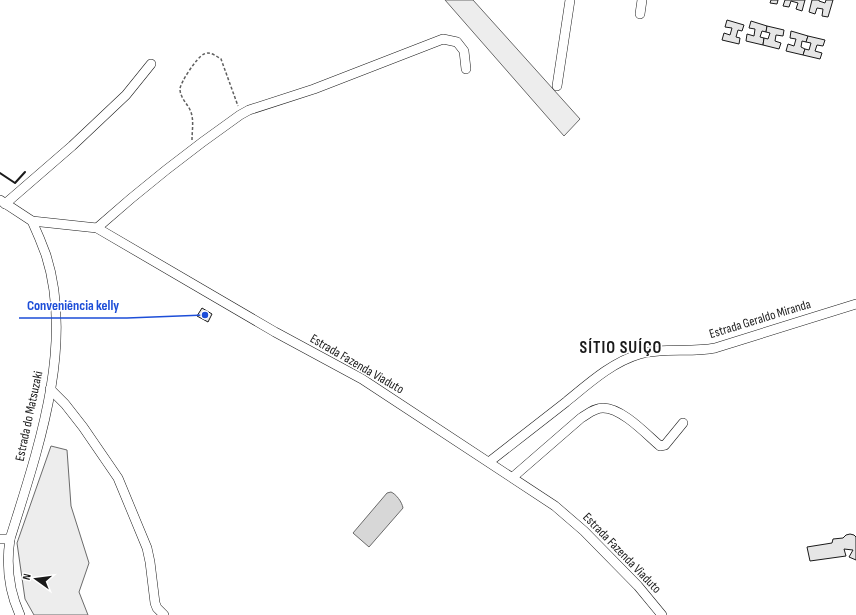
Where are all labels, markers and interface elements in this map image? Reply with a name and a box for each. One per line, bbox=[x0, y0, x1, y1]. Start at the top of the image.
callout: Conveniência kelly bbox=[19, 292, 127, 318]
street label: Estrada Geraldo Miranda bbox=[707, 296, 813, 342]
text: Conveniência kelly bbox=[27, 297, 119, 314]
street label: Estrada Fazenda Viaduto bbox=[307, 331, 407, 397]
district label: SÍTIO SUÍÇO bbox=[580, 338, 662, 358]
street label: Estrada do Matsuzaki bbox=[12, 370, 46, 462]
street label: Estrada Fazenda Viaduto bbox=[579, 509, 665, 597]
north arrow bbox=[16, 559, 56, 599]
text: N bbox=[20, 572, 34, 581]

